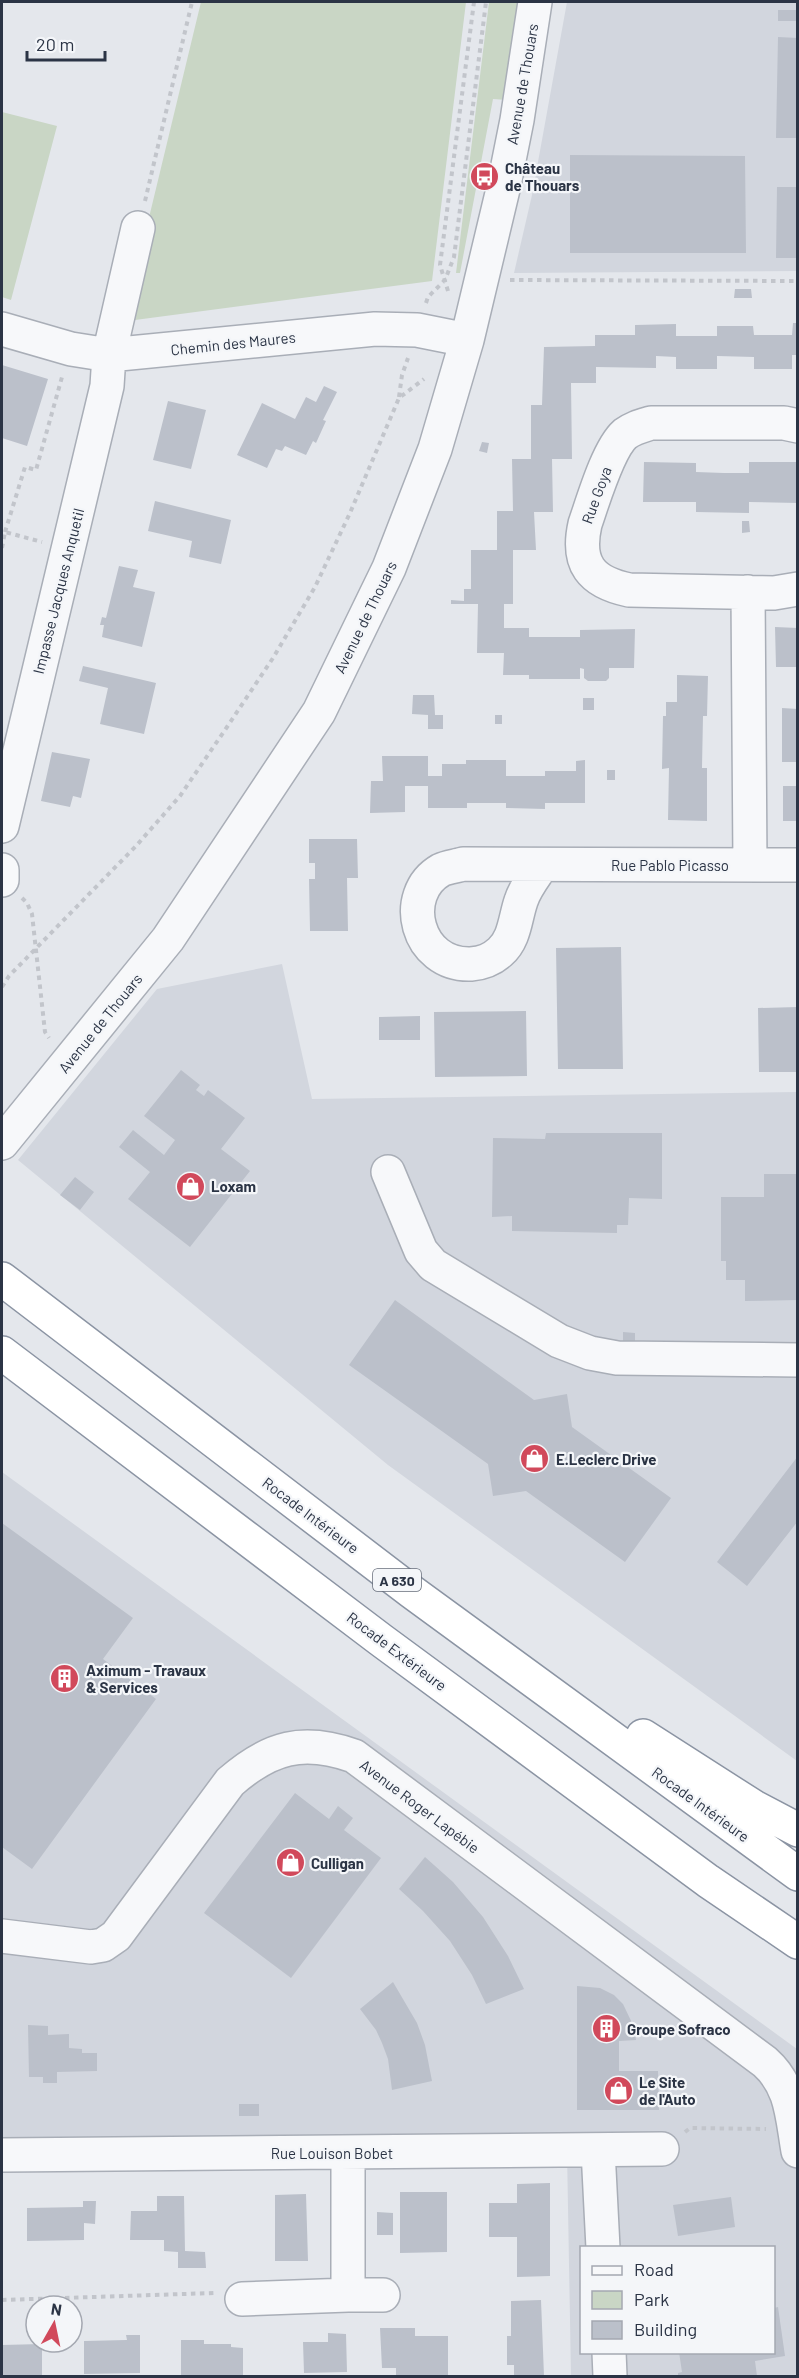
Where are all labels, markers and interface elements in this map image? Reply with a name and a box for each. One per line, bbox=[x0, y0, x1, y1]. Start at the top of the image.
street label: Avenue de Thouars bbox=[502, 22, 542, 146]
scale bar bbox=[27, 24, 105, 62]
text: 20 m bbox=[36, 33, 74, 55]
place label: Château de Thouars bbox=[505, 159, 580, 194]
bus stop icon: Château de Thouars bbox=[468, 161, 500, 193]
street label: Chemin des Maures bbox=[170, 327, 296, 359]
street label: Rue Goya bbox=[577, 464, 615, 526]
street label: Impasse Jacques Anquetil bbox=[29, 506, 87, 676]
street label: Avenue de Thouars bbox=[330, 558, 400, 676]
street label: Rue Pablo Picasso bbox=[611, 856, 729, 874]
street label: Avenue de Thouars bbox=[54, 970, 146, 1076]
shop icon: Loxam bbox=[174, 1170, 206, 1202]
place label: Loxam bbox=[211, 1177, 256, 1195]
shop icon: E.Leclerc Drive bbox=[519, 1443, 551, 1475]
place label: E.Leclerc Drive bbox=[556, 1450, 656, 1468]
street label: Rocade Intérieure bbox=[259, 1473, 363, 1557]
road number: A 630 bbox=[373, 1569, 421, 1591]
street label: Rocade Extérieure bbox=[344, 1608, 450, 1694]
place label: Aximum - Travaux & Services bbox=[86, 1661, 206, 1696]
building icon: Aximum - Travaux & Services bbox=[49, 1663, 81, 1695]
street label: Avenue Roger Lapébie bbox=[357, 1755, 483, 1857]
street label: Rocade Intérieure bbox=[649, 1763, 753, 1845]
shop icon: Culligan bbox=[274, 1847, 306, 1879]
place label: Culligan bbox=[311, 1854, 364, 1872]
building icon: Groupe Sofraco bbox=[590, 2013, 622, 2045]
place label: Groupe Sofraco bbox=[627, 2020, 731, 2038]
place label: Le Site de l'Auto bbox=[639, 2073, 696, 2108]
shop icon: Le Site de l'Auto bbox=[602, 2075, 634, 2107]
street label: Rue Louison Bobet bbox=[271, 2144, 393, 2162]
legend bbox=[580, 2246, 775, 2354]
text: Road bbox=[634, 2258, 674, 2280]
text: Park bbox=[634, 2288, 669, 2310]
north arrow bbox=[24, 2294, 84, 2354]
text: N bbox=[50, 2298, 63, 2319]
text: Building bbox=[634, 2318, 697, 2340]

